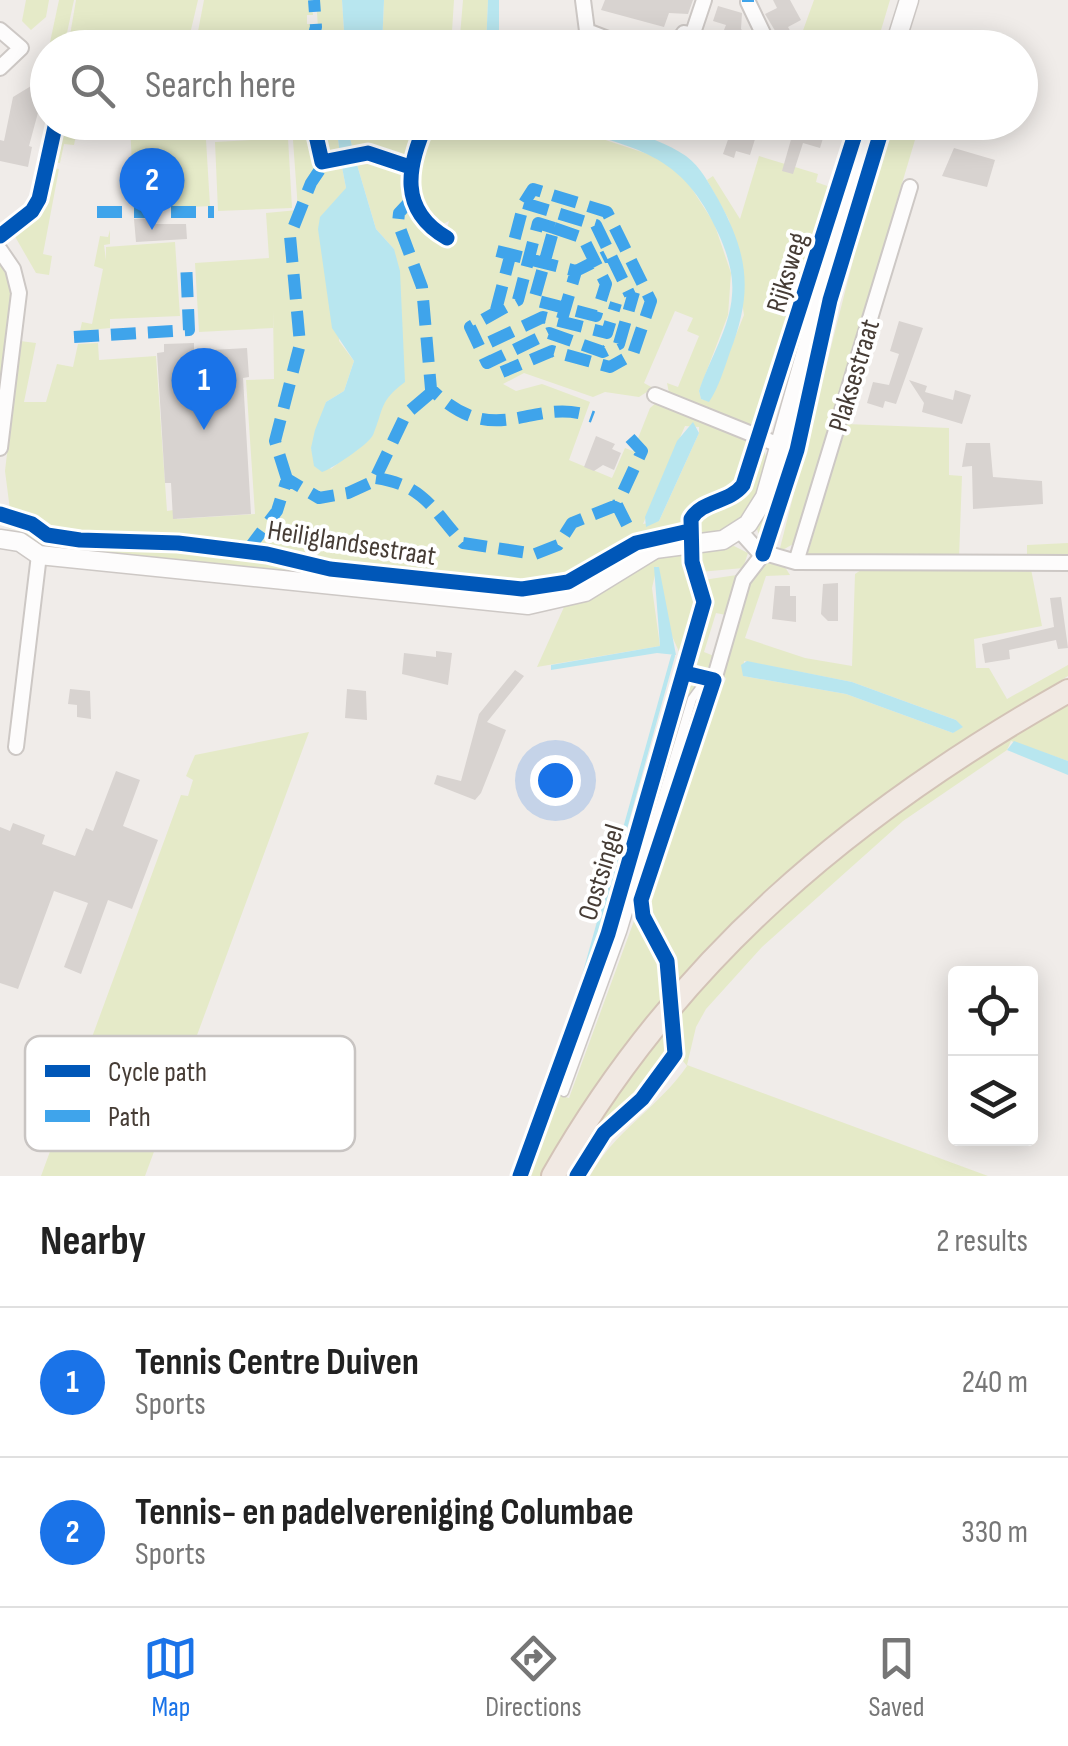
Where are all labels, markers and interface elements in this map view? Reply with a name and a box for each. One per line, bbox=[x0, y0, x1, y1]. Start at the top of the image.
search box bbox=[30, 30, 1038, 140]
icon: search bbox=[65, 58, 120, 113]
text: Search here bbox=[145, 63, 296, 108]
pin: 2 bbox=[120, 148, 184, 230]
street label: Rijksweg bbox=[760, 229, 815, 316]
street label: Plaksestraat bbox=[822, 315, 887, 436]
pin: 1 bbox=[172, 348, 236, 430]
street label: Heiliglandsestraat bbox=[265, 514, 438, 573]
your location bbox=[530, 755, 581, 806]
street label: Oostsingel bbox=[571, 820, 632, 924]
map controls bbox=[948, 966, 1038, 1146]
button: locate bbox=[948, 966, 1038, 1056]
legend bbox=[25, 1036, 355, 1151]
text: Cycle path bbox=[108, 1056, 207, 1089]
button: layers bbox=[948, 1056, 1038, 1146]
text: Path bbox=[108, 1101, 151, 1134]
text: Nearby bbox=[40, 1216, 146, 1267]
text: 2 results bbox=[936, 1222, 1028, 1261]
text: Tennis Centre Duiven bbox=[135, 1340, 419, 1385]
text: 1 bbox=[66, 1363, 79, 1402]
text: 240 m bbox=[962, 1363, 1028, 1402]
text: Sports bbox=[135, 1385, 206, 1424]
text: Tennis- en padelvereniging Columbae bbox=[135, 1490, 634, 1535]
text: 2 bbox=[65, 1513, 80, 1552]
text: 330 m bbox=[961, 1513, 1028, 1552]
text: Sports bbox=[135, 1535, 206, 1574]
tab: Map bbox=[143, 1631, 198, 1724]
tab: Directions bbox=[485, 1631, 582, 1724]
tab: Saved bbox=[868, 1631, 925, 1724]

